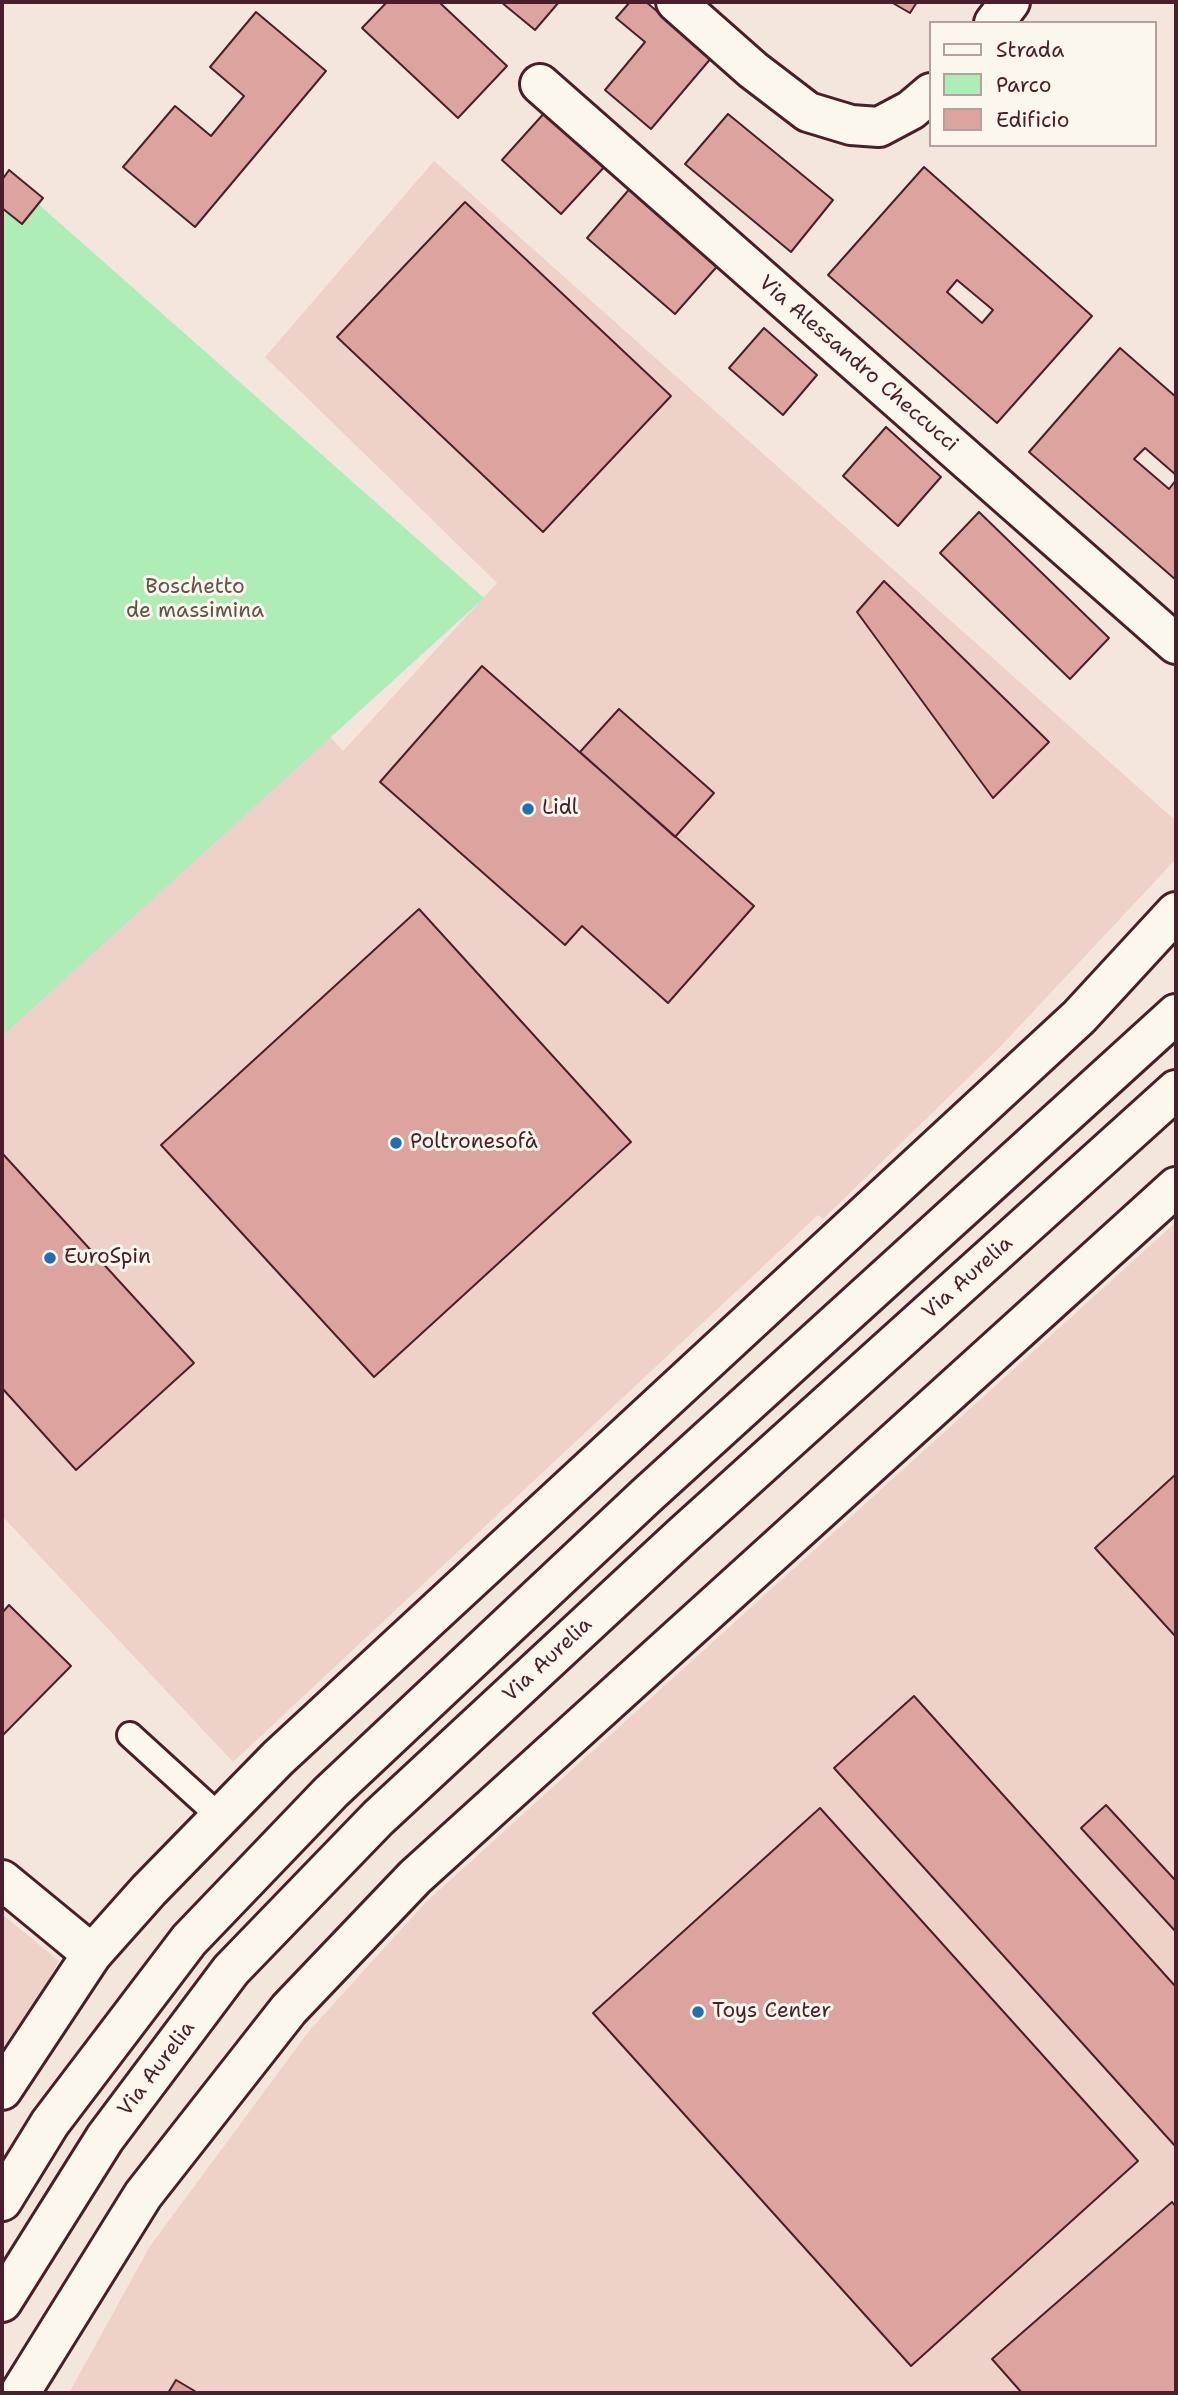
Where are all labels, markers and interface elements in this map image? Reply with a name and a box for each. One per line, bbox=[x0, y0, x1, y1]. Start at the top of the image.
legend bbox=[930, 21, 1157, 147]
text: Strada bbox=[996, 36, 1064, 64]
text: Parco bbox=[996, 71, 1051, 99]
text: Edificio bbox=[996, 106, 1069, 134]
street label: Via Alessandro Checcucci bbox=[753, 271, 963, 457]
park label: Boschetto de massimina bbox=[126, 575, 264, 625]
place label: Lidl bbox=[542, 796, 578, 822]
marker: Lidl bbox=[520, 801, 536, 817]
place label: Poltronesofà bbox=[410, 1130, 538, 1156]
marker: Poltronesofà bbox=[388, 1135, 404, 1151]
street label: Via Aurelia bbox=[918, 1231, 1018, 1325]
place label: EuroSpin bbox=[64, 1245, 151, 1271]
marker: EuroSpin bbox=[42, 1250, 58, 1266]
street label: Via Aurelia bbox=[498, 1612, 598, 1708]
place label: Toys Center bbox=[712, 1999, 831, 2025]
marker: Toys Center bbox=[690, 2004, 706, 2020]
street label: Via Aurelia bbox=[113, 2016, 201, 2122]

